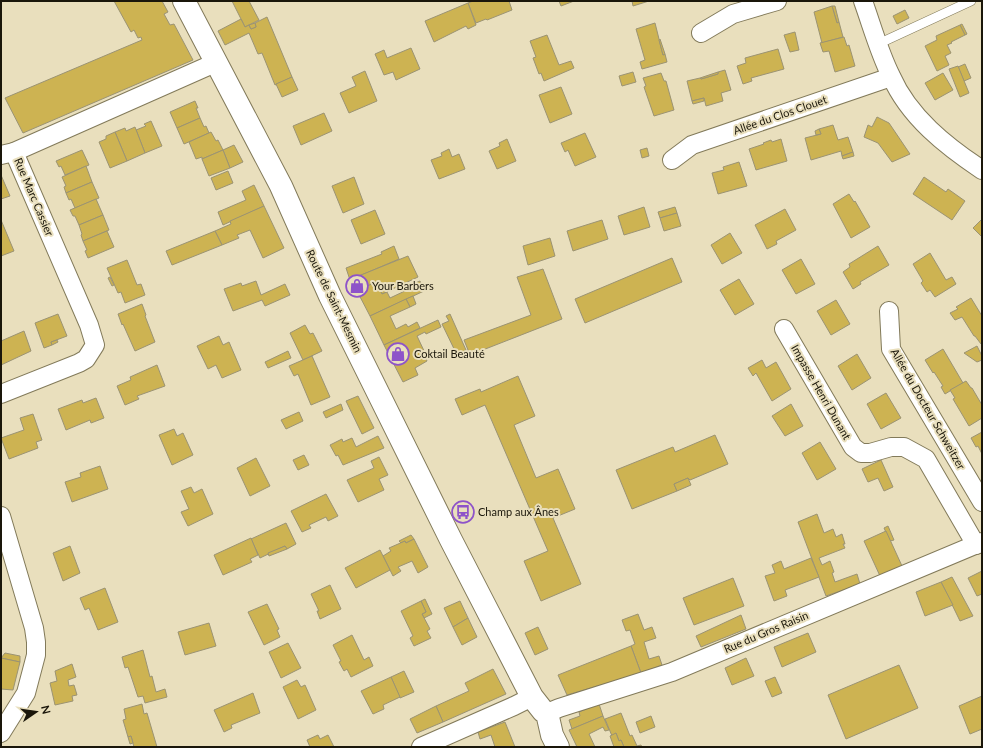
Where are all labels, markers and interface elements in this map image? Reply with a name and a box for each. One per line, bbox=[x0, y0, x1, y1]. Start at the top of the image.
street label: Allée du Clos Clouet bbox=[731, 92, 828, 137]
street label: Rue Marc Cassier bbox=[12, 156, 57, 238]
street label: Route de Saint-Mesmin bbox=[304, 247, 365, 354]
shop icon: Your Barbers bbox=[344, 273, 370, 299]
place label: Your Barbers bbox=[372, 279, 434, 292]
shop icon: Coktail Beauté bbox=[385, 341, 411, 367]
street label: Impasse Henri Dunant bbox=[789, 342, 854, 442]
street label: Allée du Docteur Schweitzer bbox=[888, 346, 968, 471]
place label: Coktail Beauté bbox=[414, 347, 485, 360]
bus stop icon: Champ aux Ânes bbox=[450, 499, 476, 525]
place label: Champ aux Ânes bbox=[478, 505, 559, 518]
street label: Rue du Gros Raisin bbox=[722, 608, 810, 655]
north arrow bbox=[16, 692, 56, 732]
text: N bbox=[39, 704, 54, 715]

